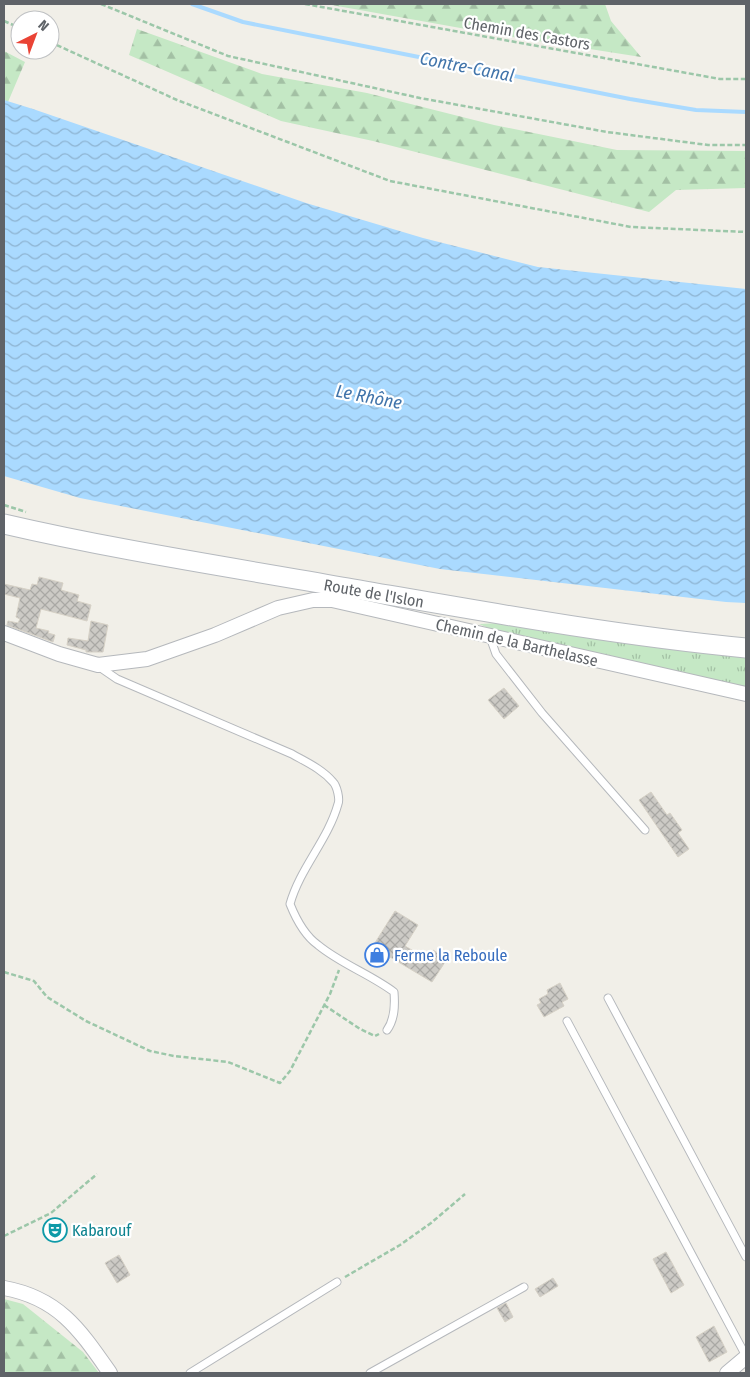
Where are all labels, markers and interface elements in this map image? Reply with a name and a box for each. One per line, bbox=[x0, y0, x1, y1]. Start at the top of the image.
north arrow bbox=[10, 10, 60, 60]
street label: Chemin des Castors bbox=[462, 13, 592, 54]
text: N bbox=[35, 17, 52, 35]
water label: Contre-Canal bbox=[418, 47, 516, 87]
water label: Le Rhône bbox=[334, 380, 404, 414]
street label: Route de l'Islon bbox=[322, 575, 425, 612]
street label: Chemin de la Barthelasse bbox=[434, 615, 600, 670]
shop icon: Ferme la Reboule bbox=[364, 942, 390, 968]
place label: Ferme la Reboule bbox=[394, 946, 507, 965]
theatre icon: Kabarouf bbox=[42, 1217, 68, 1243]
place label: Kabarouf bbox=[72, 1221, 132, 1240]

